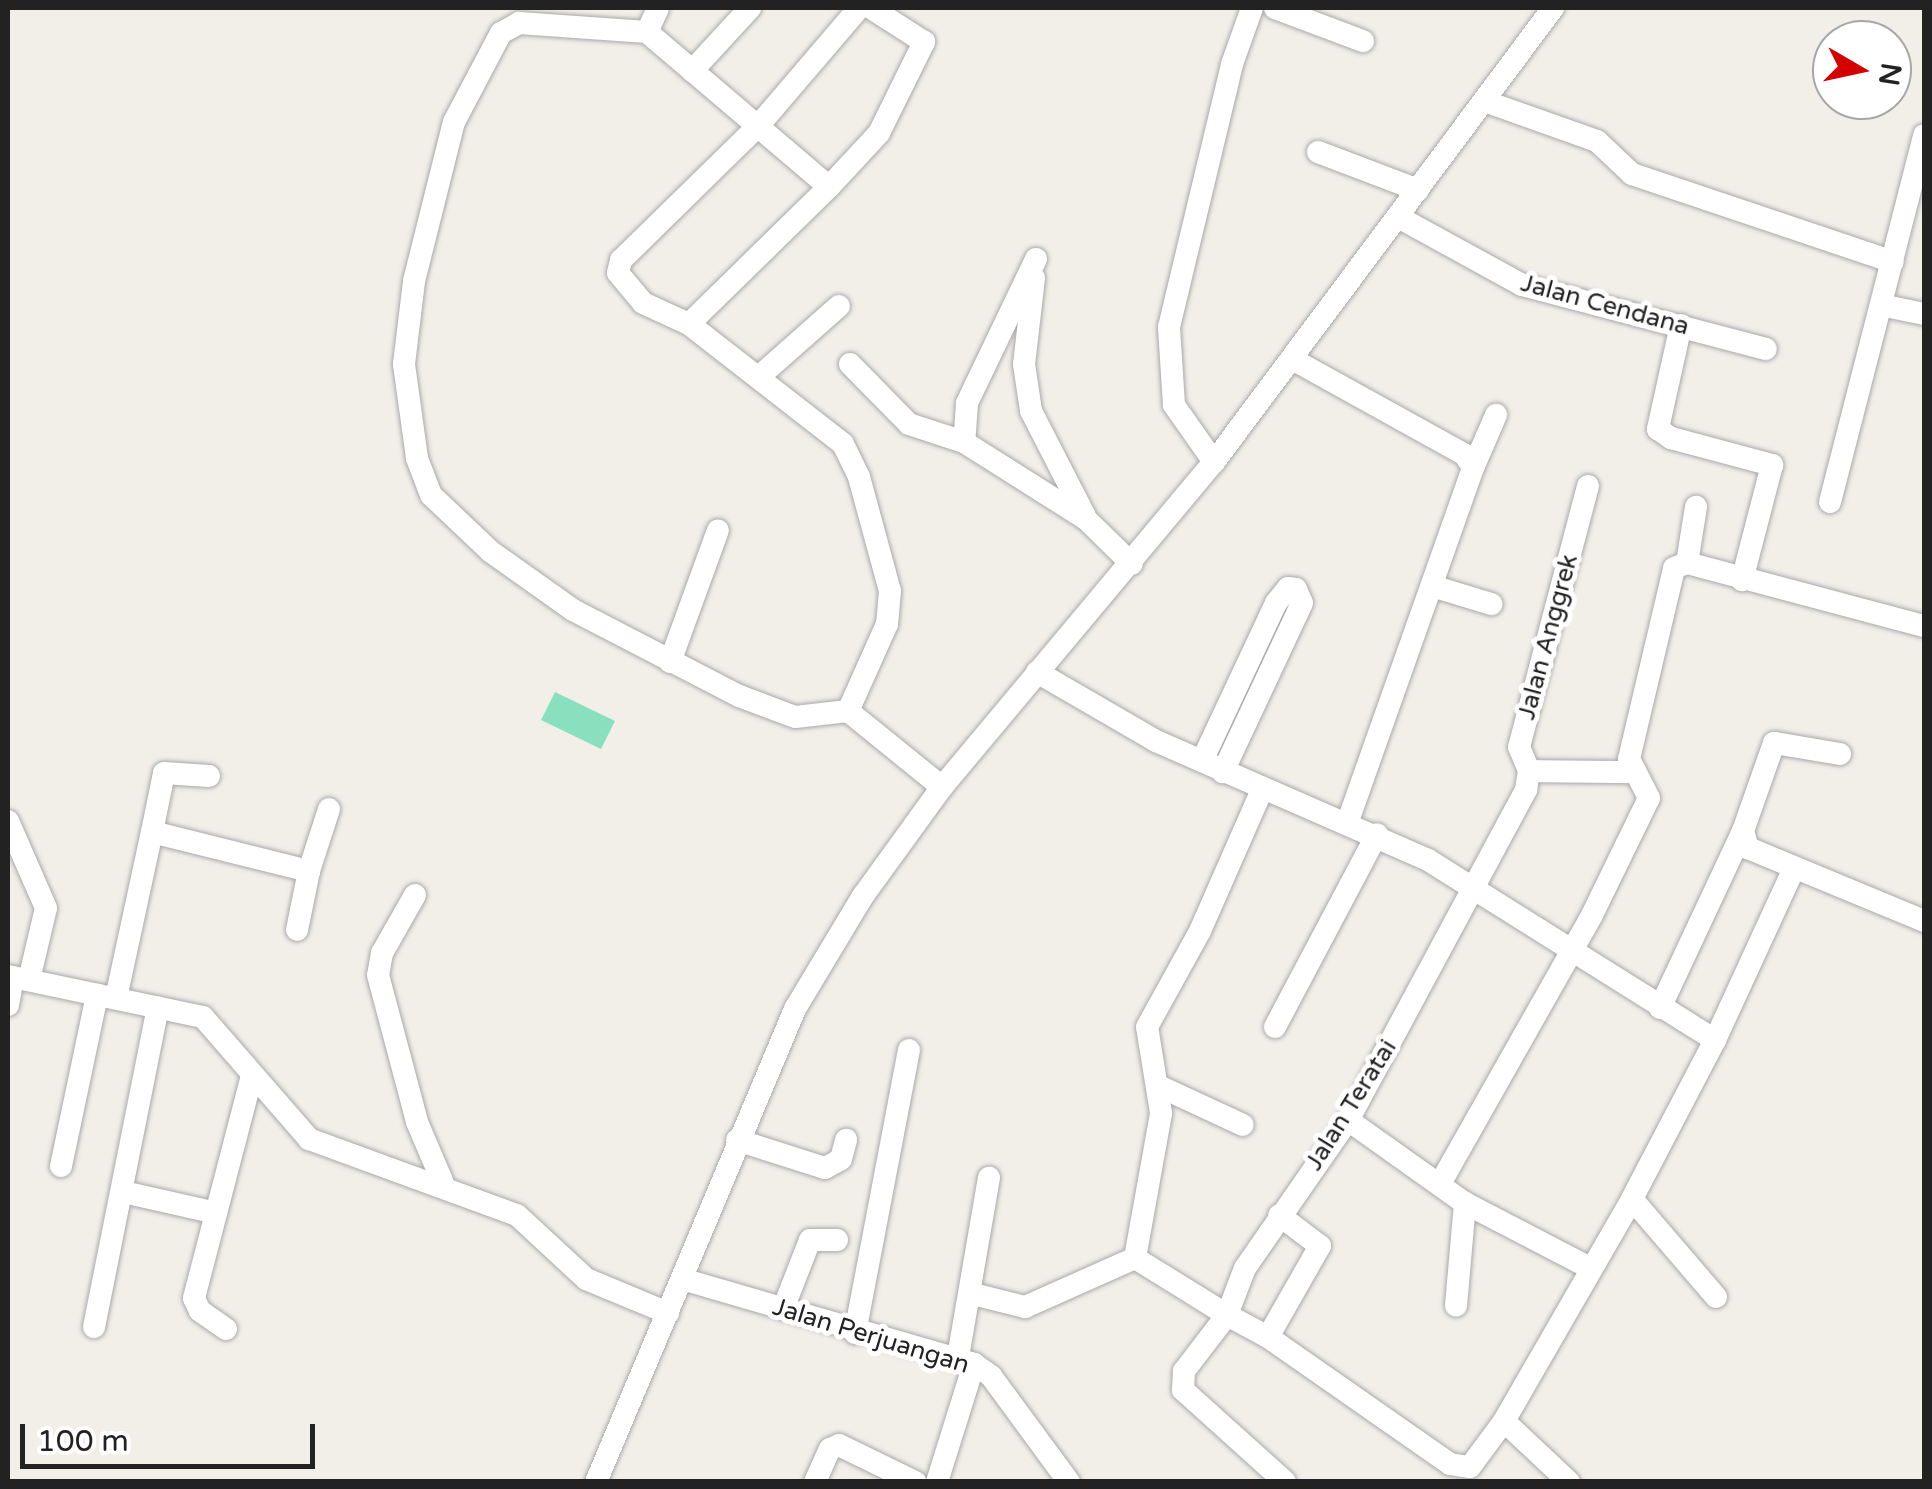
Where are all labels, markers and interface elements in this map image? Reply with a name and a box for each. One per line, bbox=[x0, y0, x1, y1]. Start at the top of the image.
north arrow bbox=[1812, 20, 1912, 120]
text: N bbox=[1871, 61, 1908, 88]
street label: Jalan Cendana bbox=[1517, 268, 1693, 342]
street label: Jalan Anggrek bbox=[1512, 551, 1584, 723]
street label: Jalan Teratai bbox=[1299, 1034, 1403, 1176]
street label: Jalan Perjuangan bbox=[769, 1292, 973, 1380]
scale bar bbox=[25, 1404, 320, 1466]
text: 100 m bbox=[37, 1423, 129, 1460]

